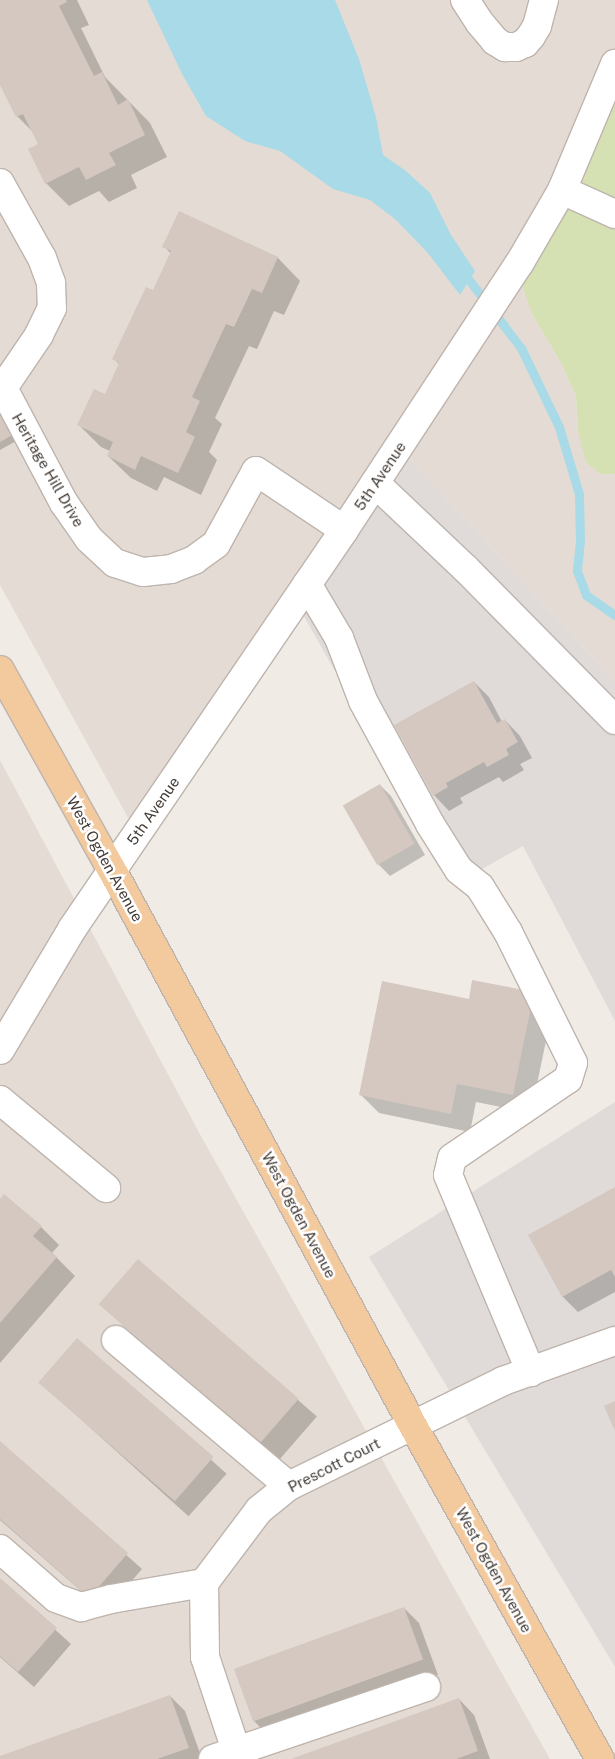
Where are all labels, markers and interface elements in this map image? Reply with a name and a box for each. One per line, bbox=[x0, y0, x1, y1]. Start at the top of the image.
street label: Heritage Hill Drive bbox=[8, 410, 88, 530]
street label: 5th Avenue bbox=[350, 438, 410, 514]
street label: 5th Avenue bbox=[123, 773, 183, 849]
street label: West Ogden Avenue bbox=[63, 793, 147, 925]
street label: West Ogden Avenue bbox=[258, 1149, 340, 1281]
street label: Prescott Court bbox=[285, 1434, 383, 1496]
street label: West Ogden Avenue bbox=[452, 1504, 536, 1636]

